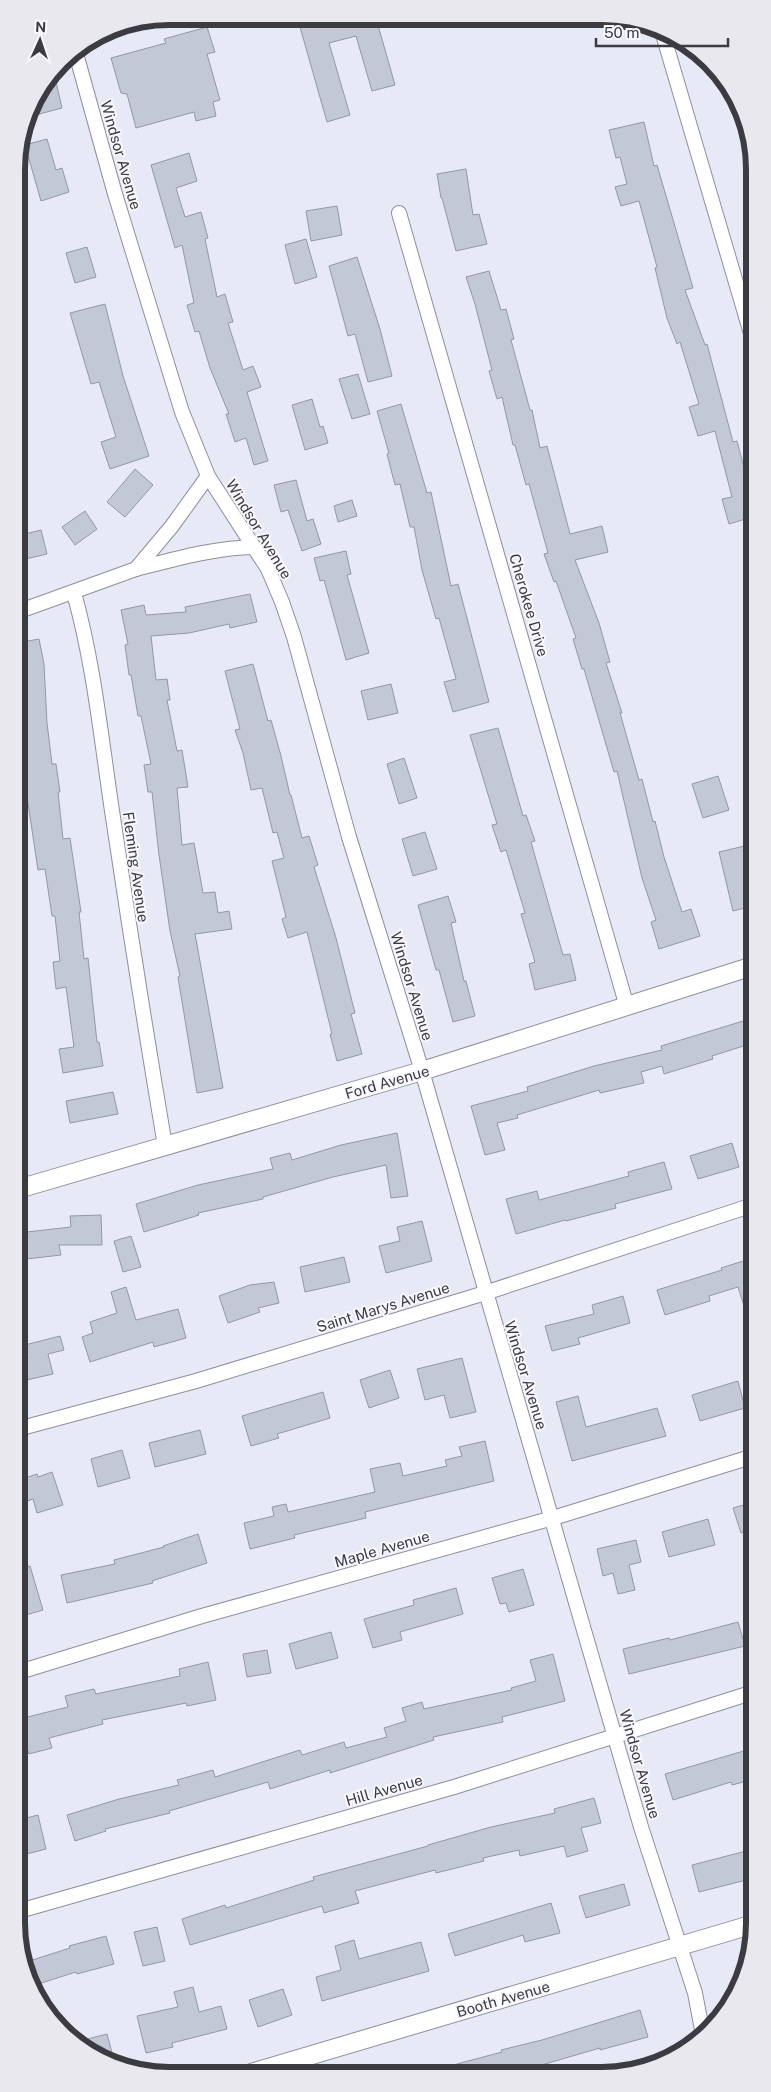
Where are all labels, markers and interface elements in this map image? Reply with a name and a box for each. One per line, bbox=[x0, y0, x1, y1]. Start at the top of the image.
north arrow bbox=[15, 15, 65, 65]
scale bar bbox=[596, 15, 728, 47]
text: N bbox=[35, 19, 47, 35]
text: 50 m bbox=[604, 24, 639, 41]
street label: Windsor Avenue bbox=[97, 98, 145, 212]
street label: Windsor Avenue bbox=[223, 476, 295, 582]
street label: Cherokee Drive bbox=[506, 552, 552, 658]
street label: Fleming Avenue bbox=[120, 811, 152, 923]
street label: Windsor Avenue bbox=[387, 930, 437, 1042]
street label: Ford Avenue bbox=[343, 1062, 431, 1102]
street label: Saint Marys Avenue bbox=[314, 1279, 452, 1335]
street label: Windsor Avenue bbox=[501, 1319, 551, 1431]
street label: Maple Avenue bbox=[332, 1527, 432, 1571]
street label: Windsor Avenue bbox=[616, 1707, 664, 1821]
street label: Hill Avenue bbox=[344, 1771, 424, 1809]
street label: Booth Avenue bbox=[454, 1978, 552, 2020]

